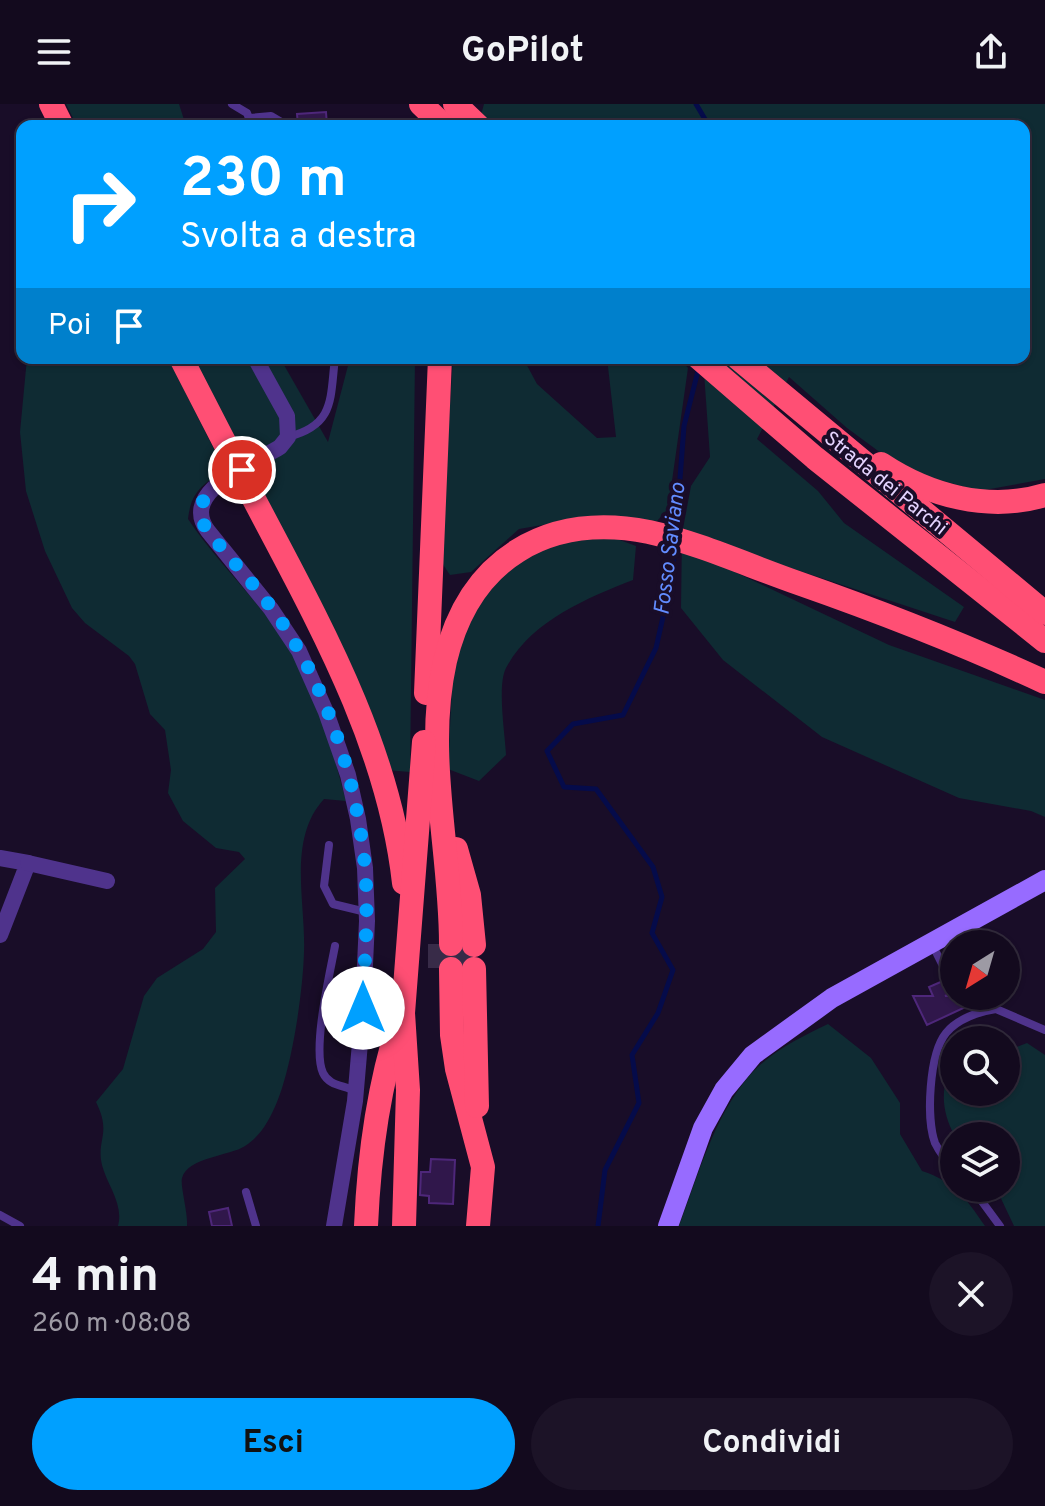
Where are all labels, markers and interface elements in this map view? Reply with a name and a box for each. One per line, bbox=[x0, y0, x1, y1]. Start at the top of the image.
text: GoPilot bbox=[461, 29, 584, 75]
icon: menu bbox=[32, 30, 76, 74]
icon: share bbox=[969, 30, 1013, 74]
text: 230 m bbox=[180, 146, 347, 216]
icon: right bbox=[48, 152, 152, 256]
text: Svolta a destra bbox=[180, 215, 417, 261]
icon: arrive bbox=[107, 304, 151, 348]
text: Poi bbox=[48, 308, 91, 345]
street label: Strada dei Parchi bbox=[818, 426, 952, 542]
pin bbox=[208, 436, 276, 504]
icon: arrive bbox=[220, 448, 264, 492]
water label: Fosso Saviano bbox=[650, 481, 693, 617]
north arrow bbox=[940, 930, 1020, 1010]
map controls bbox=[940, 930, 1020, 1202]
position arrow bbox=[321, 966, 405, 1050]
button: search bbox=[940, 1026, 1020, 1106]
button: layers bbox=[940, 1122, 1020, 1202]
text: 4 min bbox=[32, 1248, 159, 1308]
button: close bbox=[929, 1252, 1013, 1336]
text: 260 m · 08:08 bbox=[32, 1308, 191, 1341]
button: Esci bbox=[32, 1398, 515, 1490]
button: Condividi bbox=[531, 1398, 1013, 1490]

